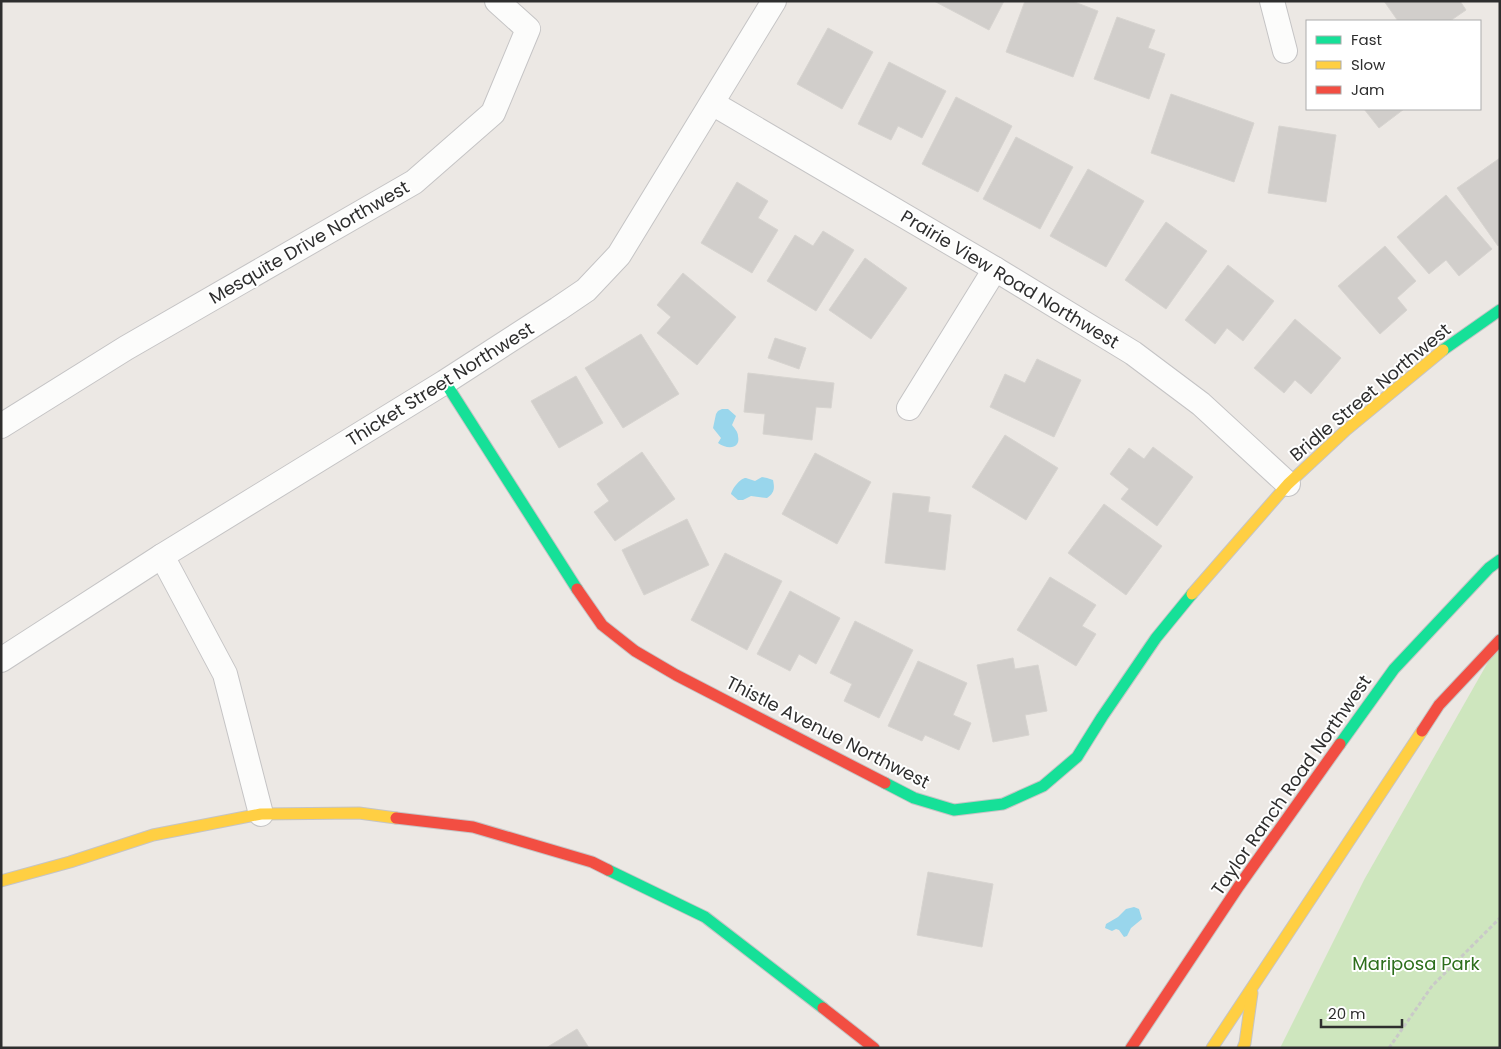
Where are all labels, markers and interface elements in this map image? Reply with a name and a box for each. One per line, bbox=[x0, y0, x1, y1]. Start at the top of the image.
legend bbox=[1306, 20, 1481, 110]
text: Fast bbox=[1351, 29, 1382, 50]
text: Slow bbox=[1351, 54, 1386, 75]
text: Jam bbox=[1351, 79, 1385, 100]
street label: Mesquite Drive Northwest bbox=[204, 174, 414, 310]
street label: Prairie View Road Northwest bbox=[896, 204, 1124, 354]
street label: Thicket Street Northwest bbox=[341, 316, 539, 452]
street label: Bridle Street Northwest bbox=[1284, 317, 1456, 467]
street label: Thistle Avenue Northwest bbox=[722, 670, 934, 794]
street label: Taylor Ranch Road Northwest bbox=[1205, 670, 1377, 900]
park label: Mariposa Park bbox=[1352, 951, 1480, 976]
scale bar bbox=[1321, 996, 1402, 1028]
text: 20 m bbox=[1328, 1003, 1366, 1024]

